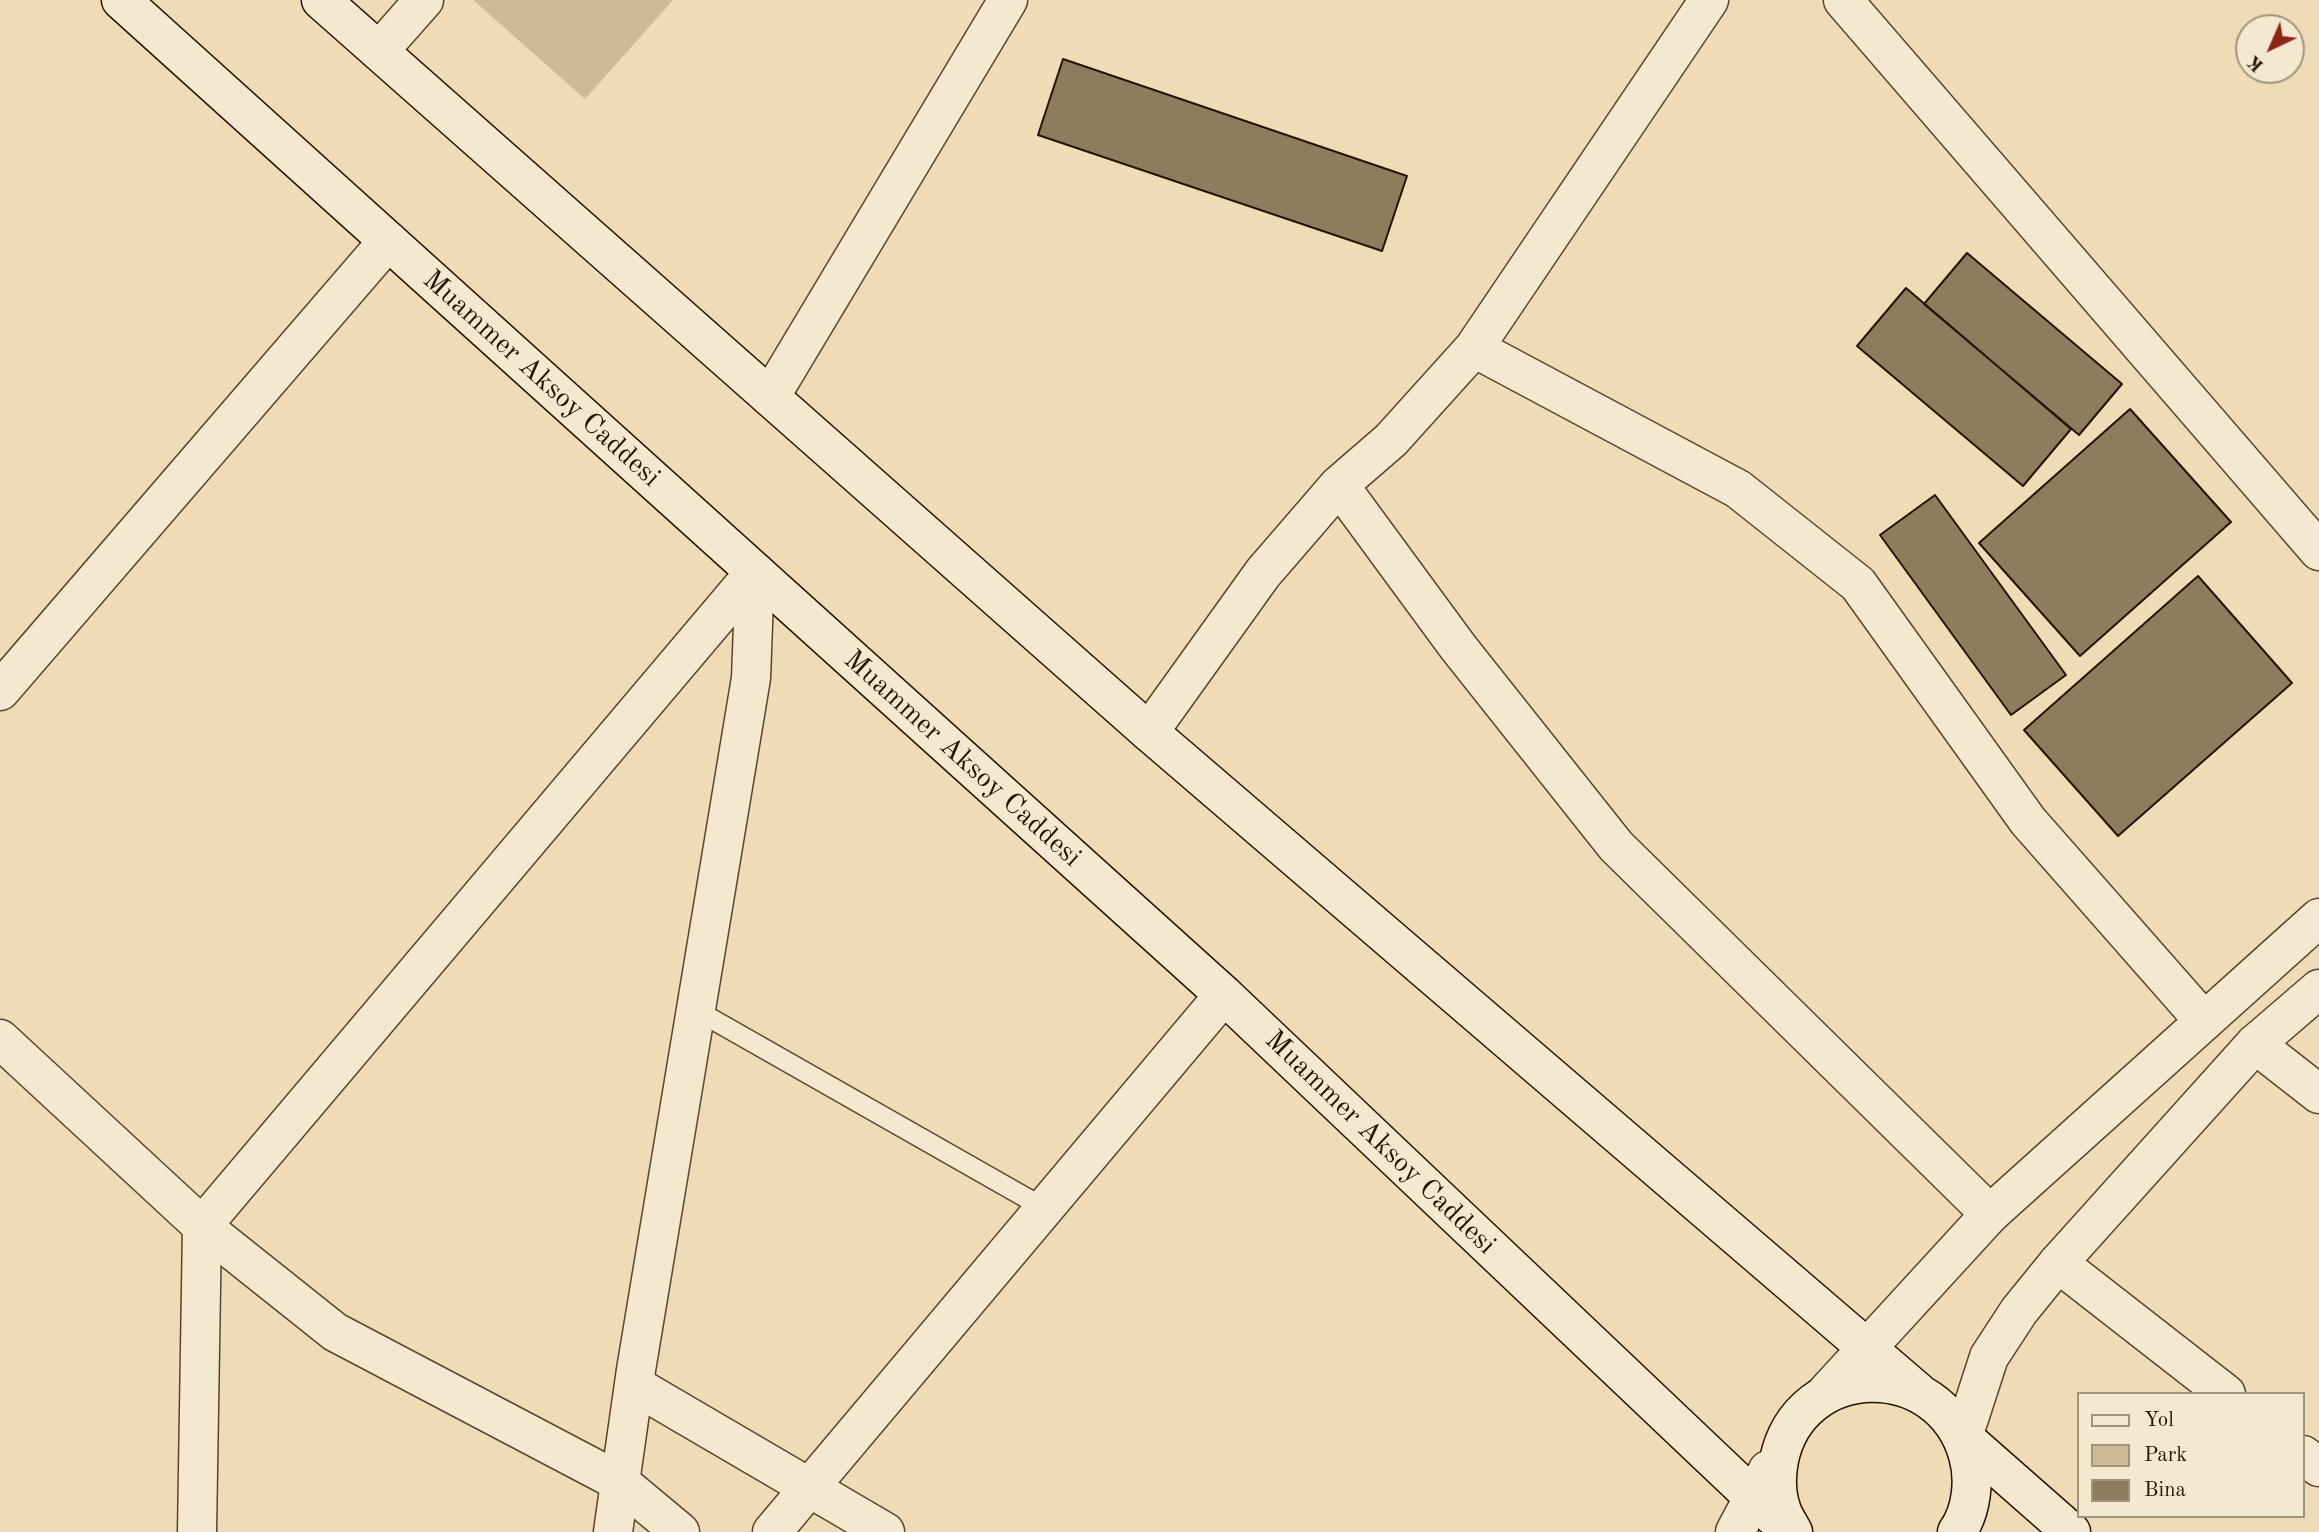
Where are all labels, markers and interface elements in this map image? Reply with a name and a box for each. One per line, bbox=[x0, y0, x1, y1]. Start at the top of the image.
north arrow bbox=[2235, 14, 2305, 84]
text: K bbox=[2245, 51, 2268, 75]
street label: Muammer Aksoy Caddesi bbox=[415, 263, 667, 495]
street label: Muammer Aksoy Caddesi bbox=[836, 643, 1088, 875]
street label: Muammer Aksoy Caddesi bbox=[1258, 1024, 1502, 1262]
legend bbox=[2078, 1392, 2305, 1518]
text: Yol bbox=[2144, 1410, 2174, 1431]
text: Park bbox=[2144, 1445, 2187, 1466]
text: Bina bbox=[2144, 1480, 2186, 1501]

